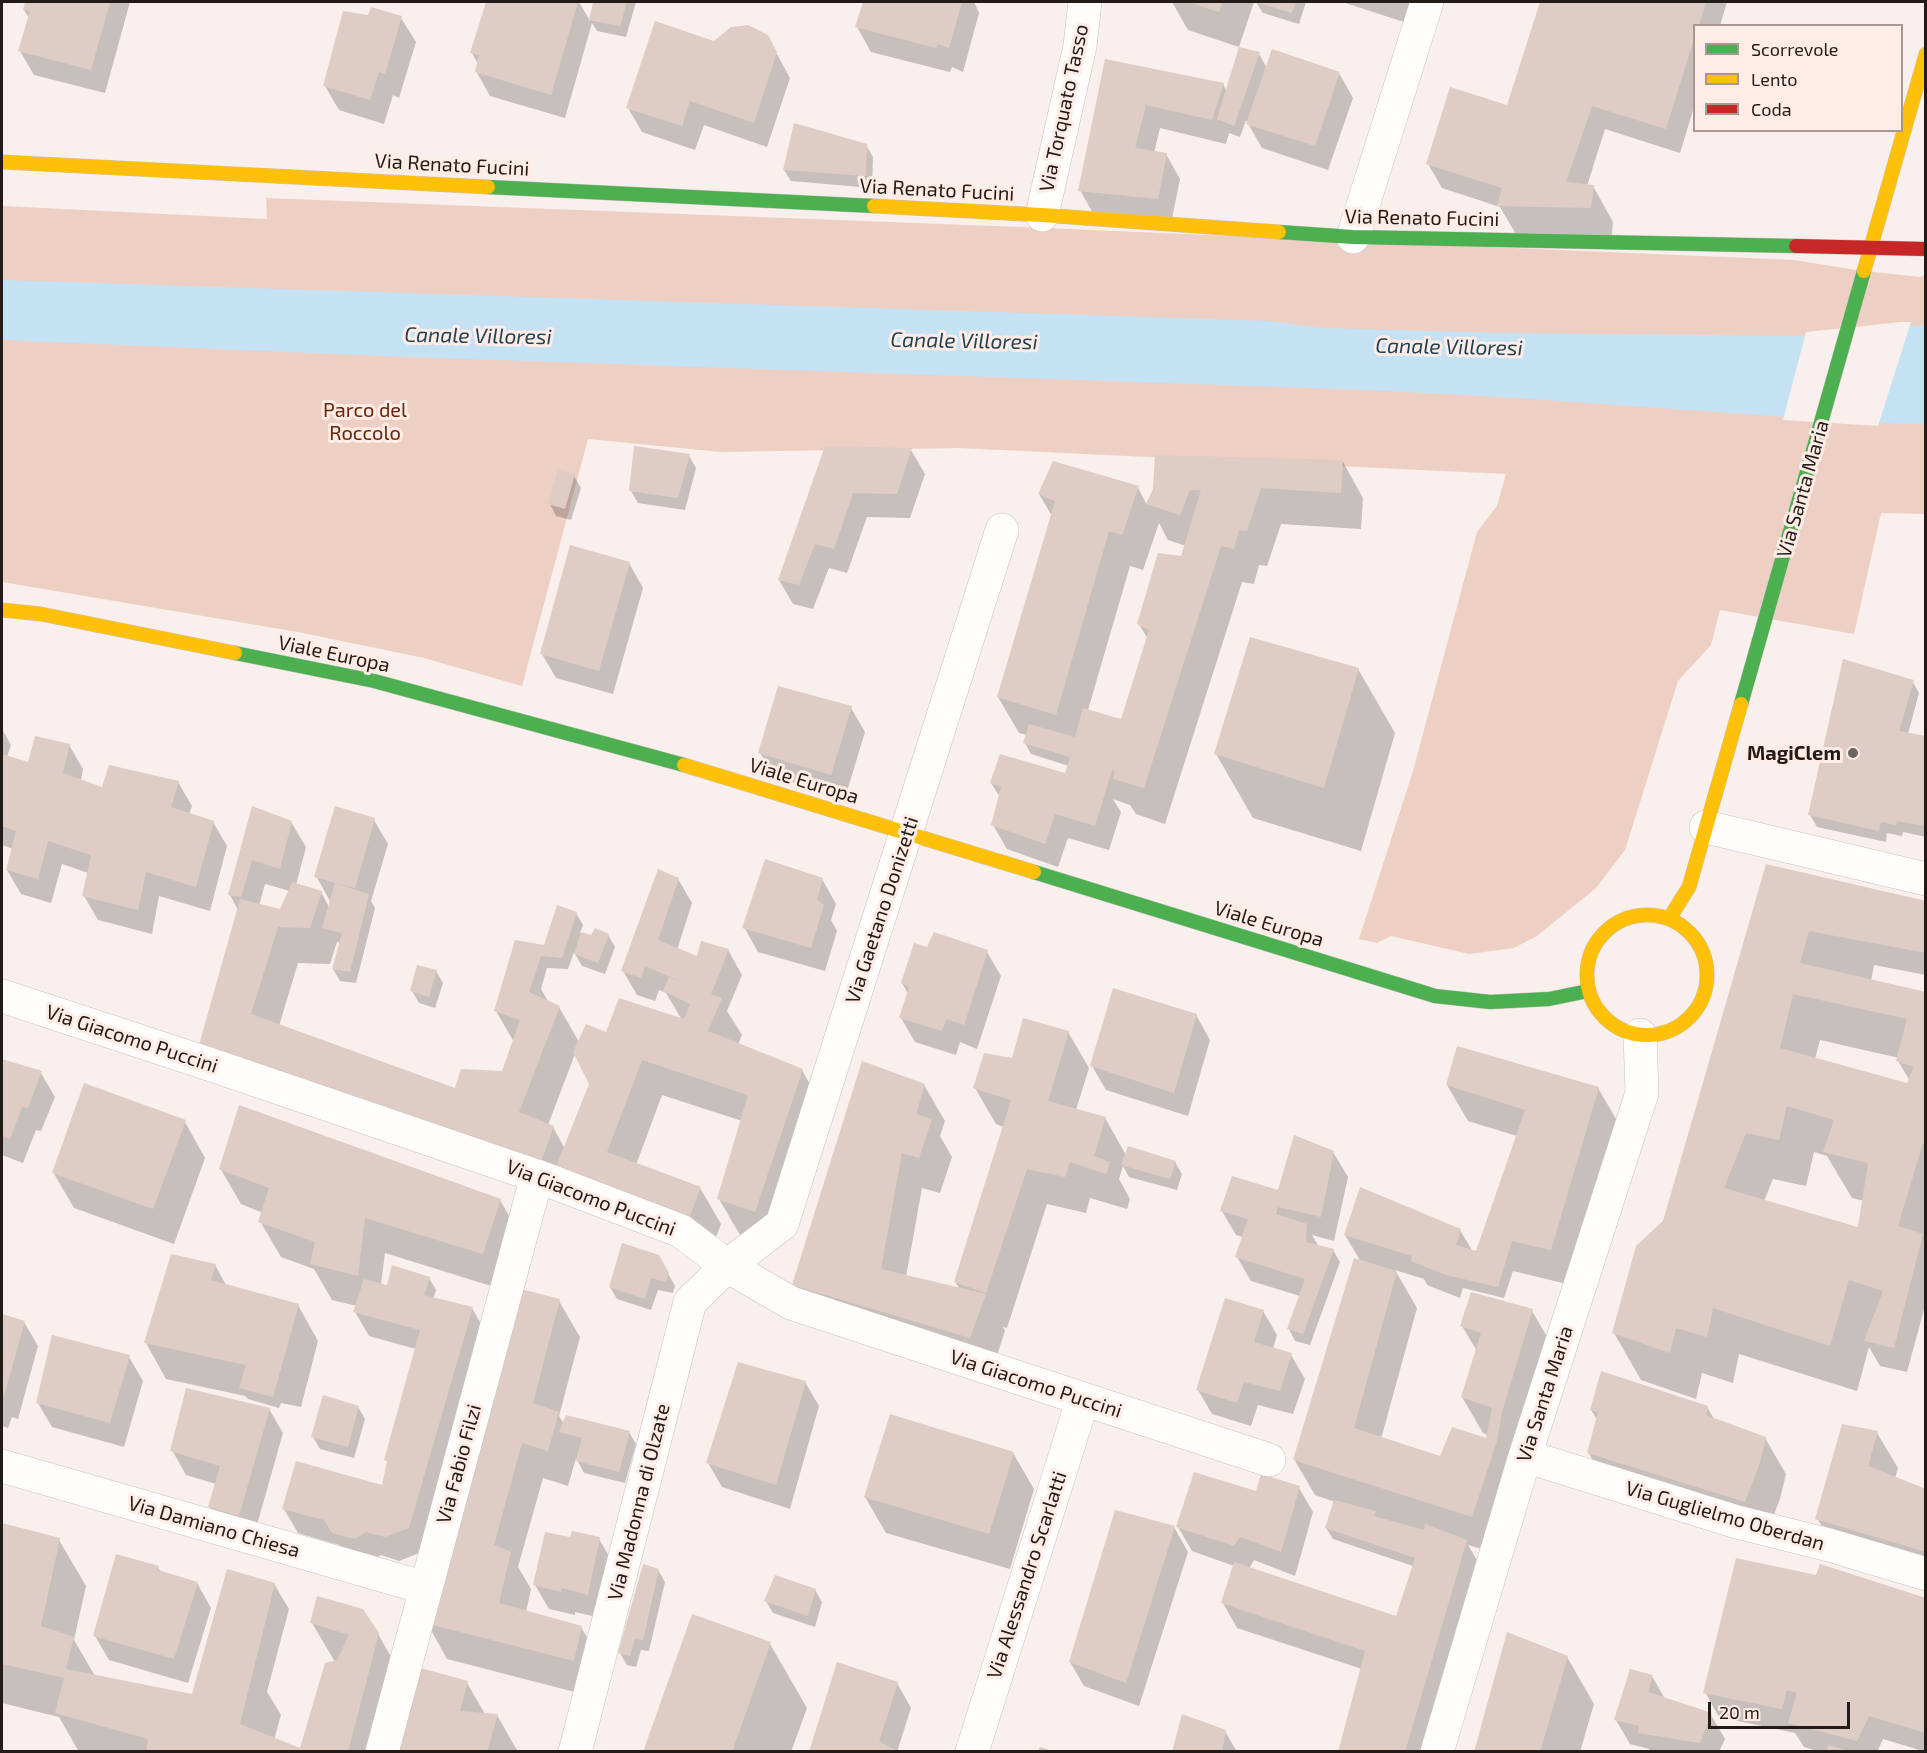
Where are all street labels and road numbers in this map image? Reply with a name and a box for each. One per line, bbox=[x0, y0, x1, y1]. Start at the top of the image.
street label: Via Torquato Tasso bbox=[1035, 22, 1093, 194]
street label: Via Renato Fucini bbox=[374, 149, 530, 181]
street label: Via Renato Fucini bbox=[859, 174, 1015, 206]
street label: Via Renato Fucini bbox=[1344, 205, 1500, 231]
street label: Via Santa Maria bbox=[1772, 417, 1834, 561]
street label: Viale Europa bbox=[276, 630, 392, 678]
street label: Viale Europa bbox=[746, 753, 862, 809]
street label: Via Gaetano Donizetti bbox=[840, 813, 924, 1007]
street label: Viale Europa bbox=[1211, 896, 1327, 952]
street label: Via Giacomo Puccini bbox=[43, 1000, 221, 1078]
street label: Via Giacomo Puccini bbox=[503, 1155, 679, 1241]
street label: Via Santa Maria bbox=[1512, 1323, 1578, 1465]
street label: Via Giacomo Puccini bbox=[947, 1345, 1125, 1423]
street label: Via Madonna di Olzate bbox=[603, 1401, 675, 1603]
street label: Via Fabio Filzi bbox=[432, 1402, 486, 1526]
street label: Via Alessandro Scarlatti bbox=[982, 1468, 1072, 1682]
street label: Via Guglielmo Oberdan bbox=[1623, 1476, 1827, 1556]
street label: Via Damiano Chiesa bbox=[125, 1491, 303, 1563]

